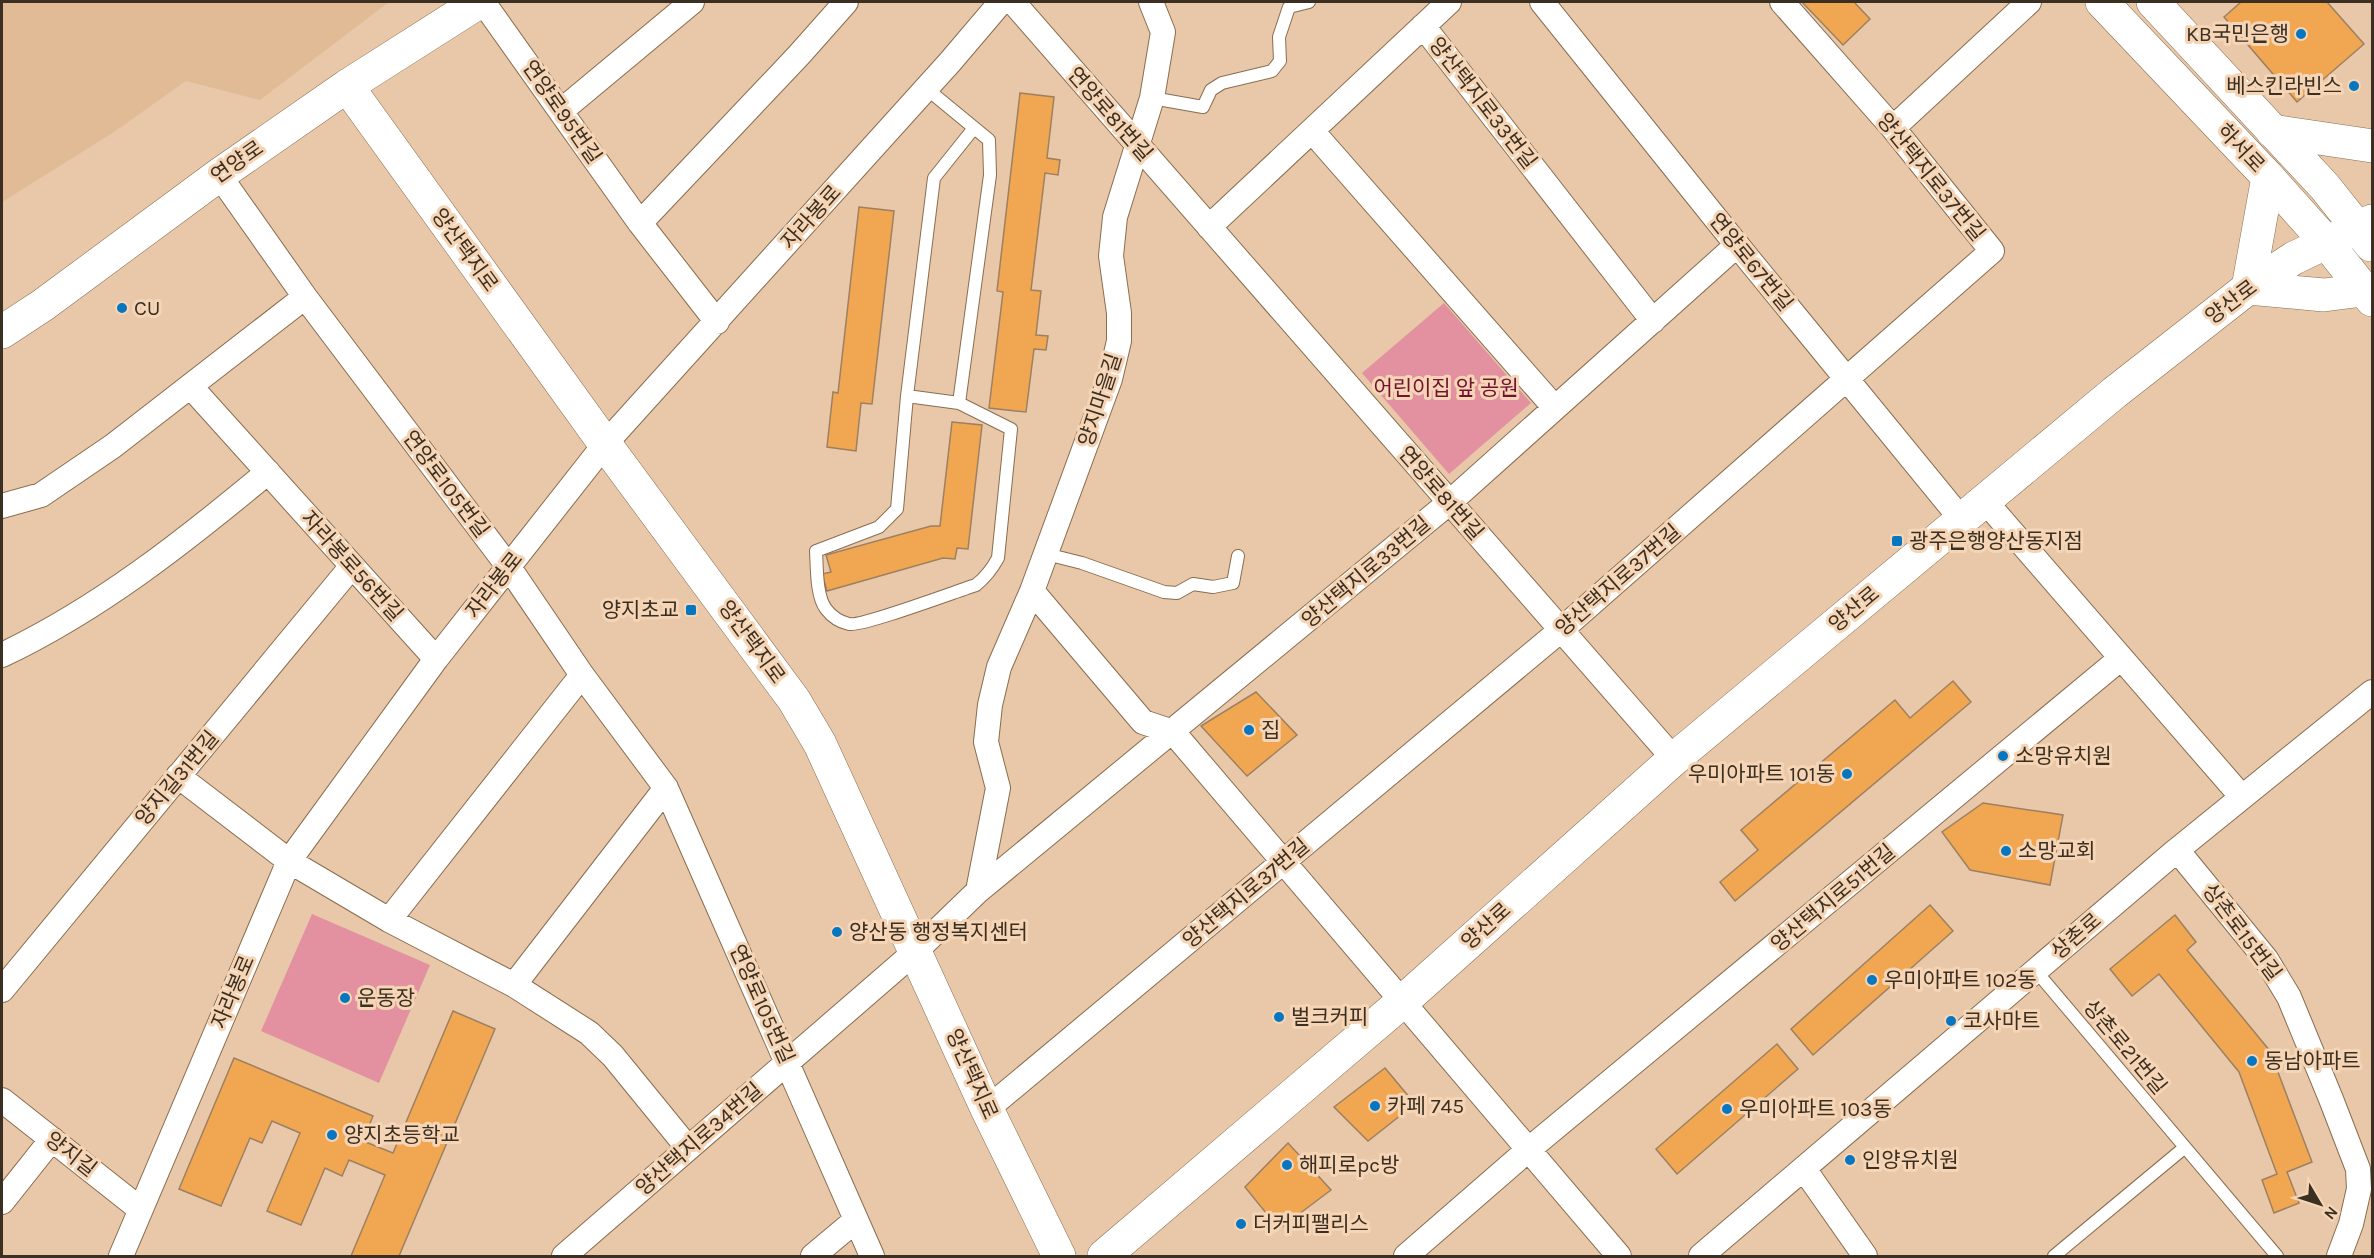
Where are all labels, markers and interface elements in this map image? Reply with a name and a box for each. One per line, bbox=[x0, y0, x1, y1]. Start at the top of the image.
place label: KB국민은행 bbox=[2186, 22, 2289, 46]
marker: KB국민은행 bbox=[2294, 27, 2308, 41]
street label: 양산택지로33번길 bbox=[1424, 33, 1542, 173]
street label: 연양로95번길 bbox=[518, 56, 606, 168]
street label: 연양로81번길 bbox=[1063, 62, 1157, 166]
place label: 베스킨라빈스 bbox=[2226, 74, 2342, 98]
marker: 베스킨라빈스 bbox=[2347, 79, 2361, 93]
street label: 양산택지로37번길 bbox=[1872, 108, 1990, 246]
street label: 하서로 bbox=[2212, 119, 2270, 177]
street label: 연양로 bbox=[206, 136, 268, 188]
street label: 자라봉로 bbox=[776, 180, 846, 254]
street label: 양산택지로 bbox=[427, 204, 503, 296]
street label: 연양로67번길 bbox=[1704, 208, 1798, 316]
street label: 양산로 bbox=[2201, 275, 2261, 329]
place label: CU bbox=[134, 296, 161, 320]
marker: CU bbox=[115, 301, 129, 315]
street label: 양지마을길 bbox=[1074, 350, 1126, 450]
park label: 어린이집 앞 공원 bbox=[1373, 376, 1519, 400]
street label: 연양로105번길 bbox=[398, 426, 494, 542]
street label: 연양로81번길 bbox=[1394, 441, 1488, 545]
street label: 자라봉로56번길 bbox=[296, 506, 408, 626]
street label: 양산택지로33번길 bbox=[1297, 511, 1435, 633]
street label: 양산택지로37번길 bbox=[1551, 519, 1685, 641]
place label: 광주은행양산동지점 bbox=[1909, 529, 2083, 553]
marker: 광주은행양산동지점 bbox=[1890, 534, 1904, 548]
street label: 자라봉로 bbox=[461, 547, 527, 623]
street label: 양산로 bbox=[1824, 581, 1884, 637]
street label: 양산택지로 bbox=[714, 596, 790, 688]
place label: 양지초교 bbox=[602, 598, 679, 622]
marker: 양지초교 bbox=[684, 603, 698, 617]
place label: 집 bbox=[1261, 718, 1280, 742]
marker: 집 bbox=[1242, 723, 1256, 737]
street label: 양지길31번길 bbox=[131, 726, 223, 830]
place label: 소망유치원 bbox=[2015, 744, 2112, 768]
marker: 소망유치원 bbox=[1996, 749, 2010, 763]
place label: 우미아파트 101동 bbox=[1688, 762, 1835, 786]
marker: 우미아파트 101동 bbox=[1840, 767, 1854, 781]
street label: 양산택지로37번길 bbox=[1178, 833, 1314, 953]
street label: 양산택지로51번길 bbox=[1766, 839, 1900, 957]
place label: 소망교회 bbox=[2018, 839, 2095, 863]
marker: 소망교회 bbox=[1999, 844, 2013, 858]
street label: 상촌로15번길 bbox=[2198, 879, 2286, 985]
street label: 양산로 bbox=[1456, 898, 1516, 954]
street label: 상촌로 bbox=[2046, 908, 2106, 964]
place label: 양산동 행정복지센터 bbox=[849, 920, 1028, 944]
marker: 양산동 행정복지센터 bbox=[830, 925, 844, 939]
street label: 연양로105번길 bbox=[725, 941, 799, 1067]
street label: 자라봉로 bbox=[207, 952, 259, 1032]
place label: 우미아파트 102동 bbox=[1884, 968, 2036, 992]
marker: 우미아파트 102동 bbox=[1865, 973, 1879, 987]
place label: 운동장 bbox=[357, 986, 415, 1010]
marker: 운동장 bbox=[338, 991, 352, 1005]
street label: 상촌로21번길 bbox=[2079, 995, 2171, 1099]
place label: 벌크커피 bbox=[1291, 1005, 1368, 1029]
place label: 코사마트 bbox=[1963, 1009, 2040, 1033]
marker: 벌크커피 bbox=[1272, 1010, 1286, 1024]
marker: 코사마트 bbox=[1944, 1014, 1958, 1028]
street label: 양산택지로 bbox=[941, 1025, 1003, 1123]
place label: 동남아파트 bbox=[2264, 1049, 2361, 1073]
marker: 동남아파트 bbox=[2245, 1054, 2259, 1068]
street label: 양산택지로34번길 bbox=[631, 1078, 767, 1200]
place label: 카페 745 bbox=[1387, 1094, 1464, 1118]
place label: 우미아파트 103동 bbox=[1739, 1097, 1892, 1121]
marker: 카페 745 bbox=[1368, 1099, 1382, 1113]
marker: 우미아파트 103동 bbox=[1720, 1102, 1734, 1116]
place label: 양지초등학교 bbox=[344, 1123, 460, 1147]
street label: 양지길 bbox=[41, 1127, 101, 1181]
marker: 양지초등학교 bbox=[325, 1128, 339, 1142]
place label: 인양유치원 bbox=[1862, 1148, 1959, 1172]
place label: 해피로pc방 bbox=[1299, 1153, 1399, 1177]
marker: 인양유치원 bbox=[1843, 1153, 1857, 1167]
marker: 해피로pc방 bbox=[1280, 1158, 1294, 1172]
north arrow bbox=[2290, 1174, 2350, 1234]
text: N bbox=[2320, 1203, 2342, 1224]
place label: 더커피팰리스 bbox=[1253, 1212, 1369, 1236]
marker: 더커피팰리스 bbox=[1234, 1217, 1248, 1231]

